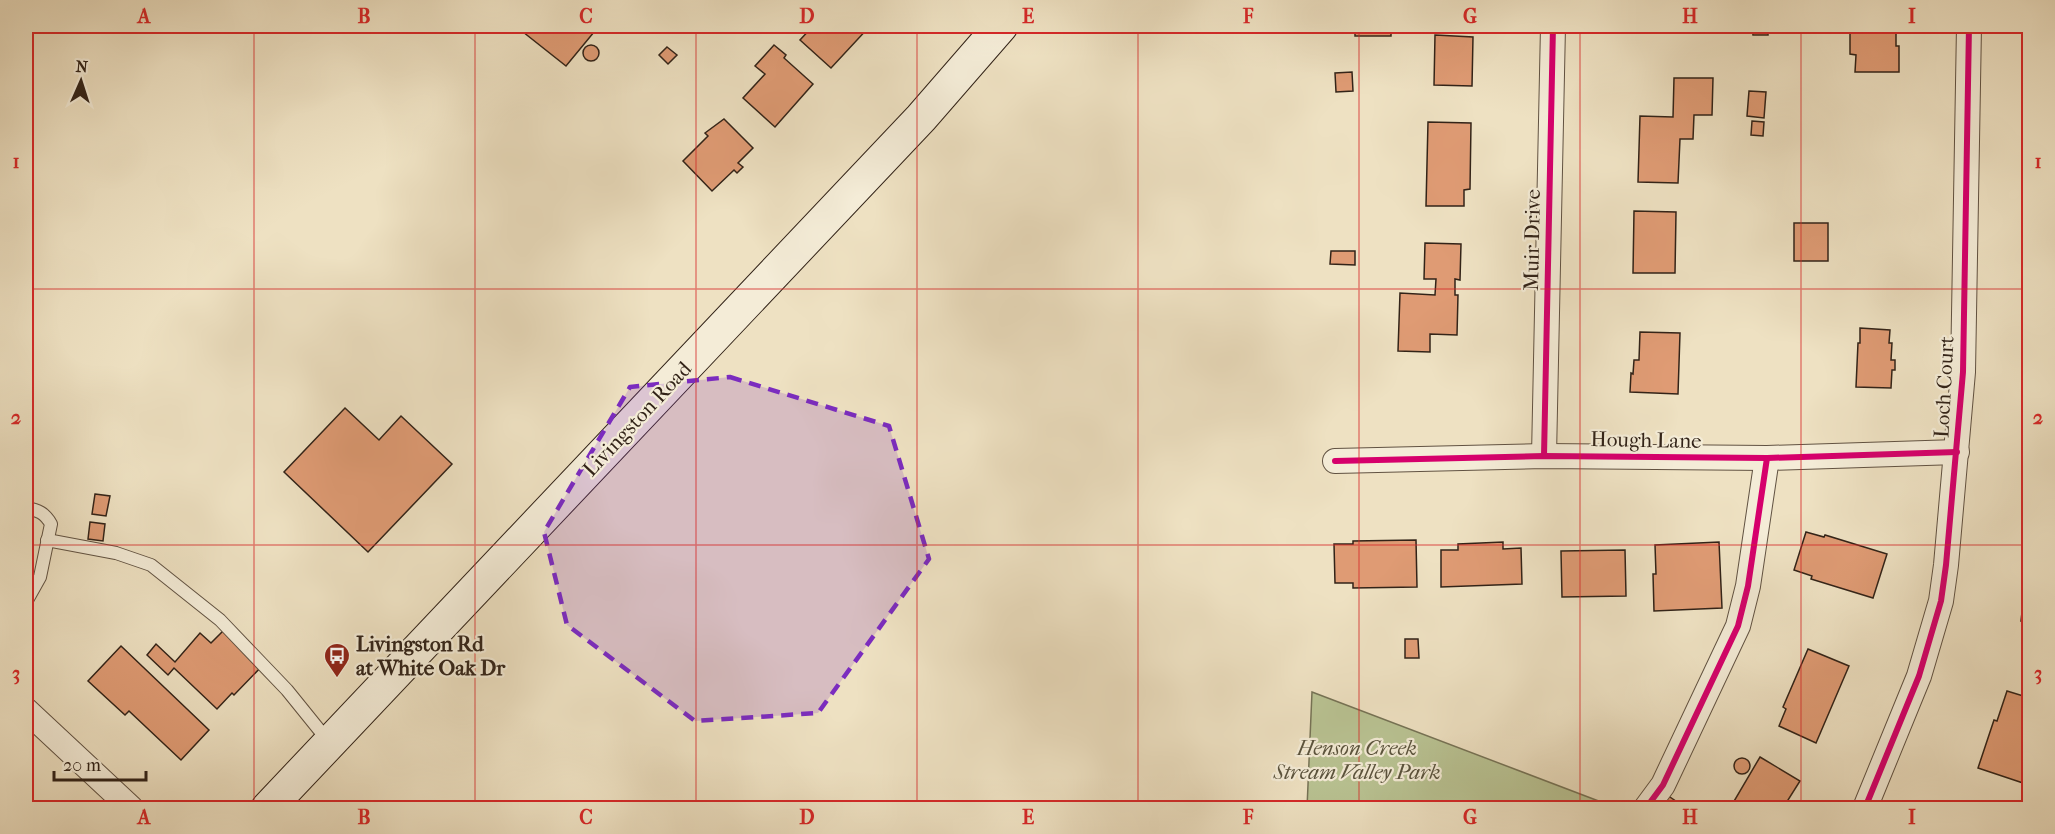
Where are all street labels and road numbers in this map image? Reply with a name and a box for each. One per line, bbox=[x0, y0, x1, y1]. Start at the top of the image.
street label: Muir Drive bbox=[1519, 189, 1545, 291]
street label: Loch Court bbox=[1929, 335, 1959, 439]
street label: Livingston Road bbox=[578, 356, 697, 481]
street label: Hough Lane bbox=[1590, 427, 1702, 453]

